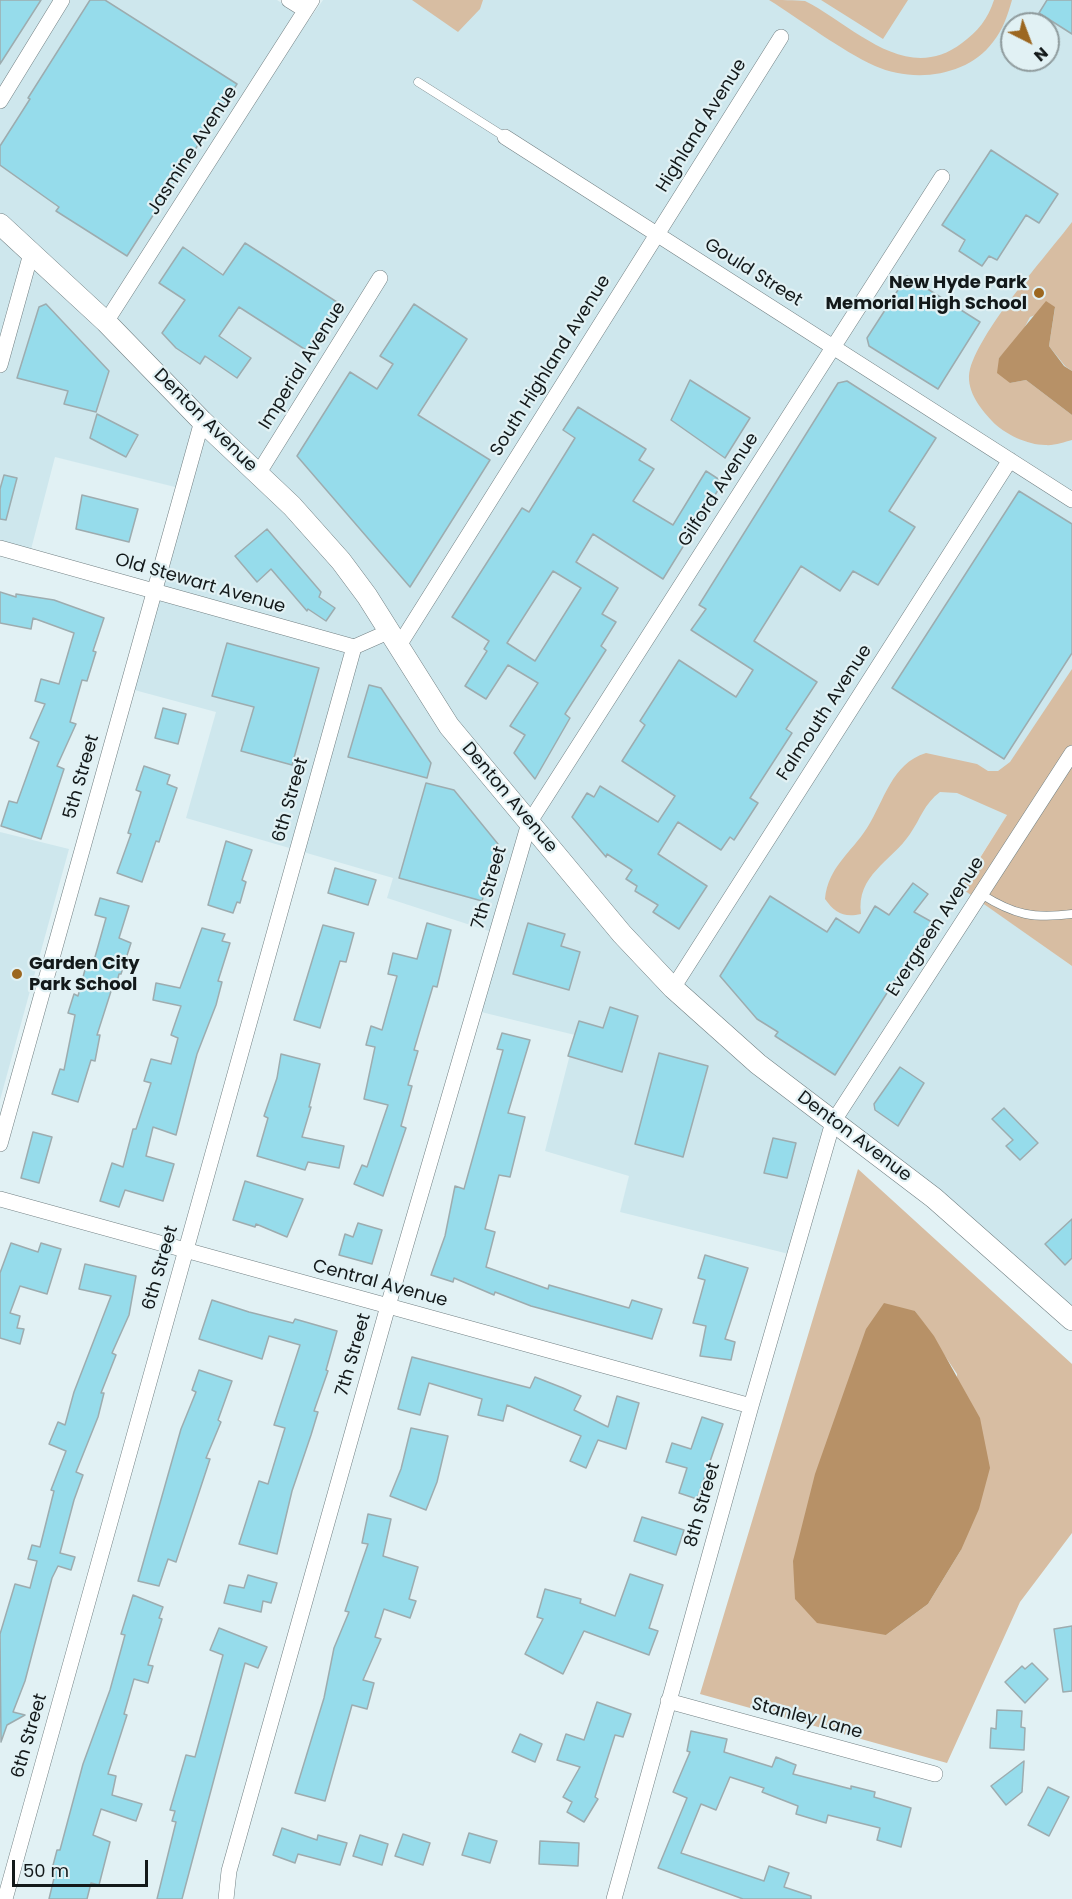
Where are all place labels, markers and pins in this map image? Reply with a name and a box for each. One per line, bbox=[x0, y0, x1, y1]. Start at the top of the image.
place label: New Hyde Park Memorial High School bbox=[826, 272, 1027, 314]
marker: New Hyde Park Memorial High School bbox=[1032, 286, 1046, 300]
place label: Garden City Park School bbox=[29, 953, 140, 996]
marker: Garden City Park School bbox=[10, 967, 24, 981]

